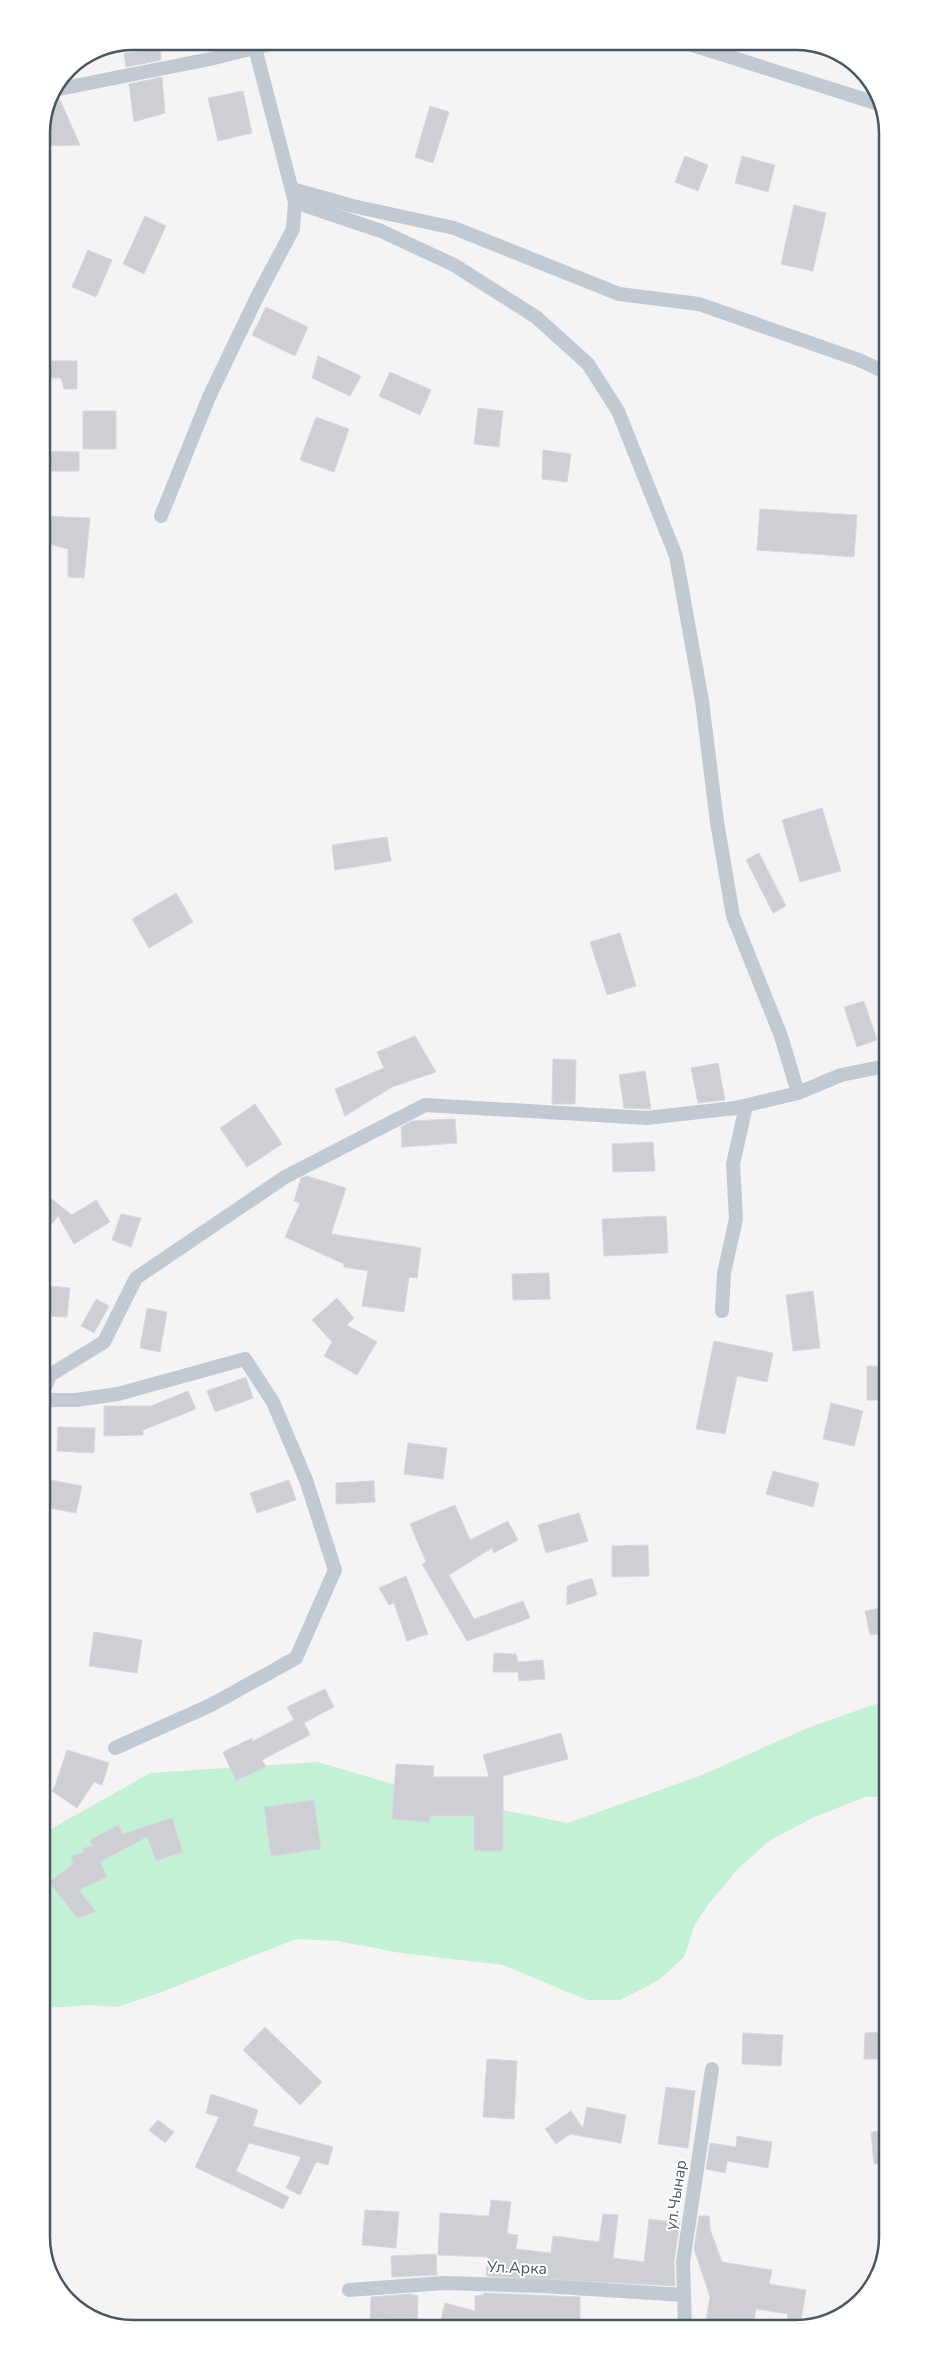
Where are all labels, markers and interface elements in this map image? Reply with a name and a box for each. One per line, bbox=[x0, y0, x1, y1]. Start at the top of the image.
street label: ул.Чынар bbox=[660, 2158, 692, 2232]
street label: Ул.Арка bbox=[485, 2256, 548, 2280]

